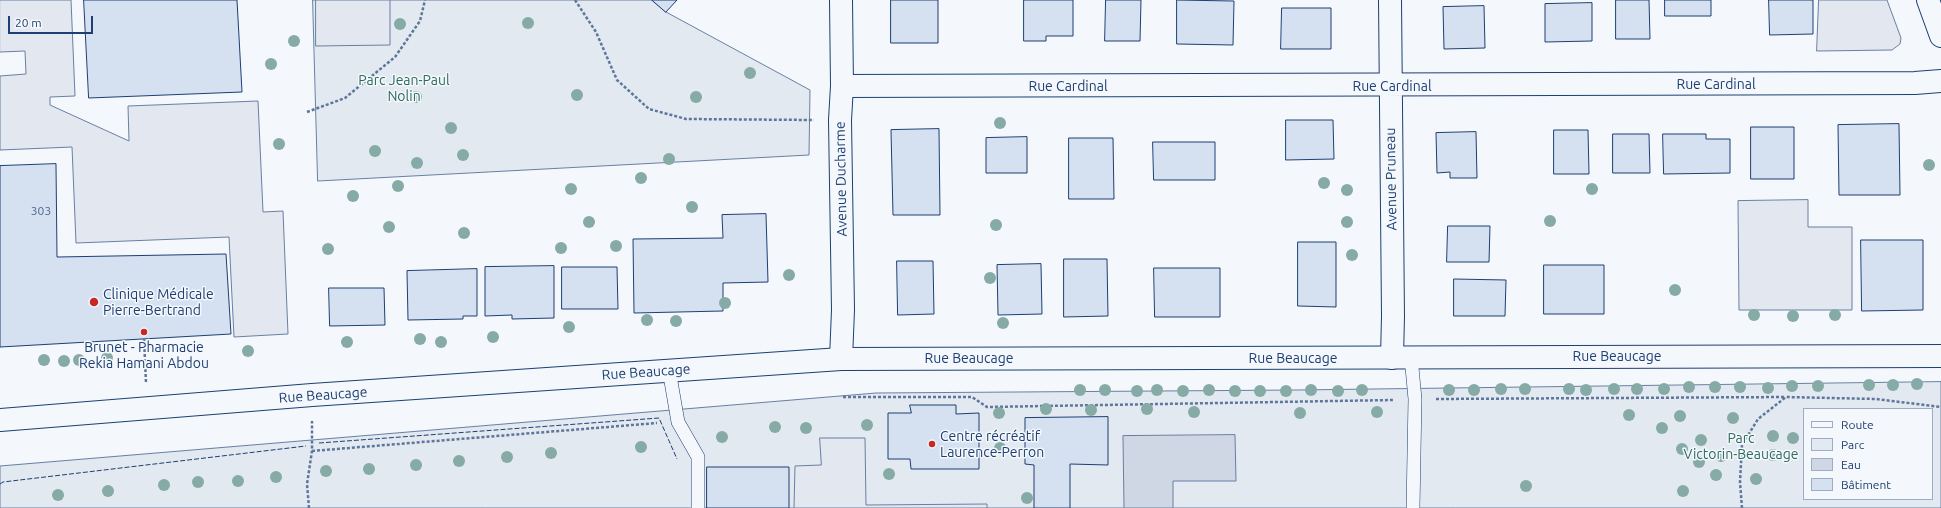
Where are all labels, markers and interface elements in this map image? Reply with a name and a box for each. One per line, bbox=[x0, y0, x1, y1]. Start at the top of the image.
scale bar bbox=[10, 8, 95, 34]
text: 20 m bbox=[15, 16, 42, 29]
park label: Parc Jean-Paul Nolin bbox=[358, 72, 450, 104]
street label: Rue Cardinal bbox=[1676, 76, 1756, 92]
street label: Rue Cardinal bbox=[1028, 78, 1108, 94]
street label: Rue Cardinal bbox=[1352, 78, 1432, 94]
street label: Avenue Ducharme bbox=[832, 121, 850, 237]
street label: Avenue Pruneau bbox=[1382, 127, 1400, 231]
house number: 303 bbox=[31, 204, 51, 218]
place label: Clinique Médicale Pierre-Bertrand bbox=[103, 286, 214, 318]
marker: Clinique Médicale Pierre-Bertrand bbox=[88, 296, 100, 308]
marker: Brunet - Pharmacie Rekia Hamani Abdou bbox=[139, 327, 149, 337]
place label: Brunet - Pharmacie Rekia Hamani Abdou bbox=[79, 339, 209, 372]
street label: Rue Beaucage bbox=[1573, 348, 1661, 364]
street label: Rue Beaucage bbox=[925, 350, 1013, 366]
street label: Rue Beaucage bbox=[1249, 350, 1337, 366]
street label: Rue Beaucage bbox=[601, 361, 691, 383]
street label: Rue Beaucage bbox=[278, 384, 368, 406]
legend bbox=[1803, 408, 1933, 500]
text: Route bbox=[1841, 418, 1874, 431]
place label: Centre récréatif Laurence-Perron bbox=[940, 428, 1044, 460]
park label: Parc Victorin-Beaucage bbox=[1684, 430, 1798, 462]
text: Parc bbox=[1841, 438, 1864, 451]
marker: Centre récréatif Laurence-Perron bbox=[927, 439, 937, 449]
text: Eau bbox=[1841, 458, 1861, 471]
text: Bâtiment bbox=[1841, 478, 1891, 491]

